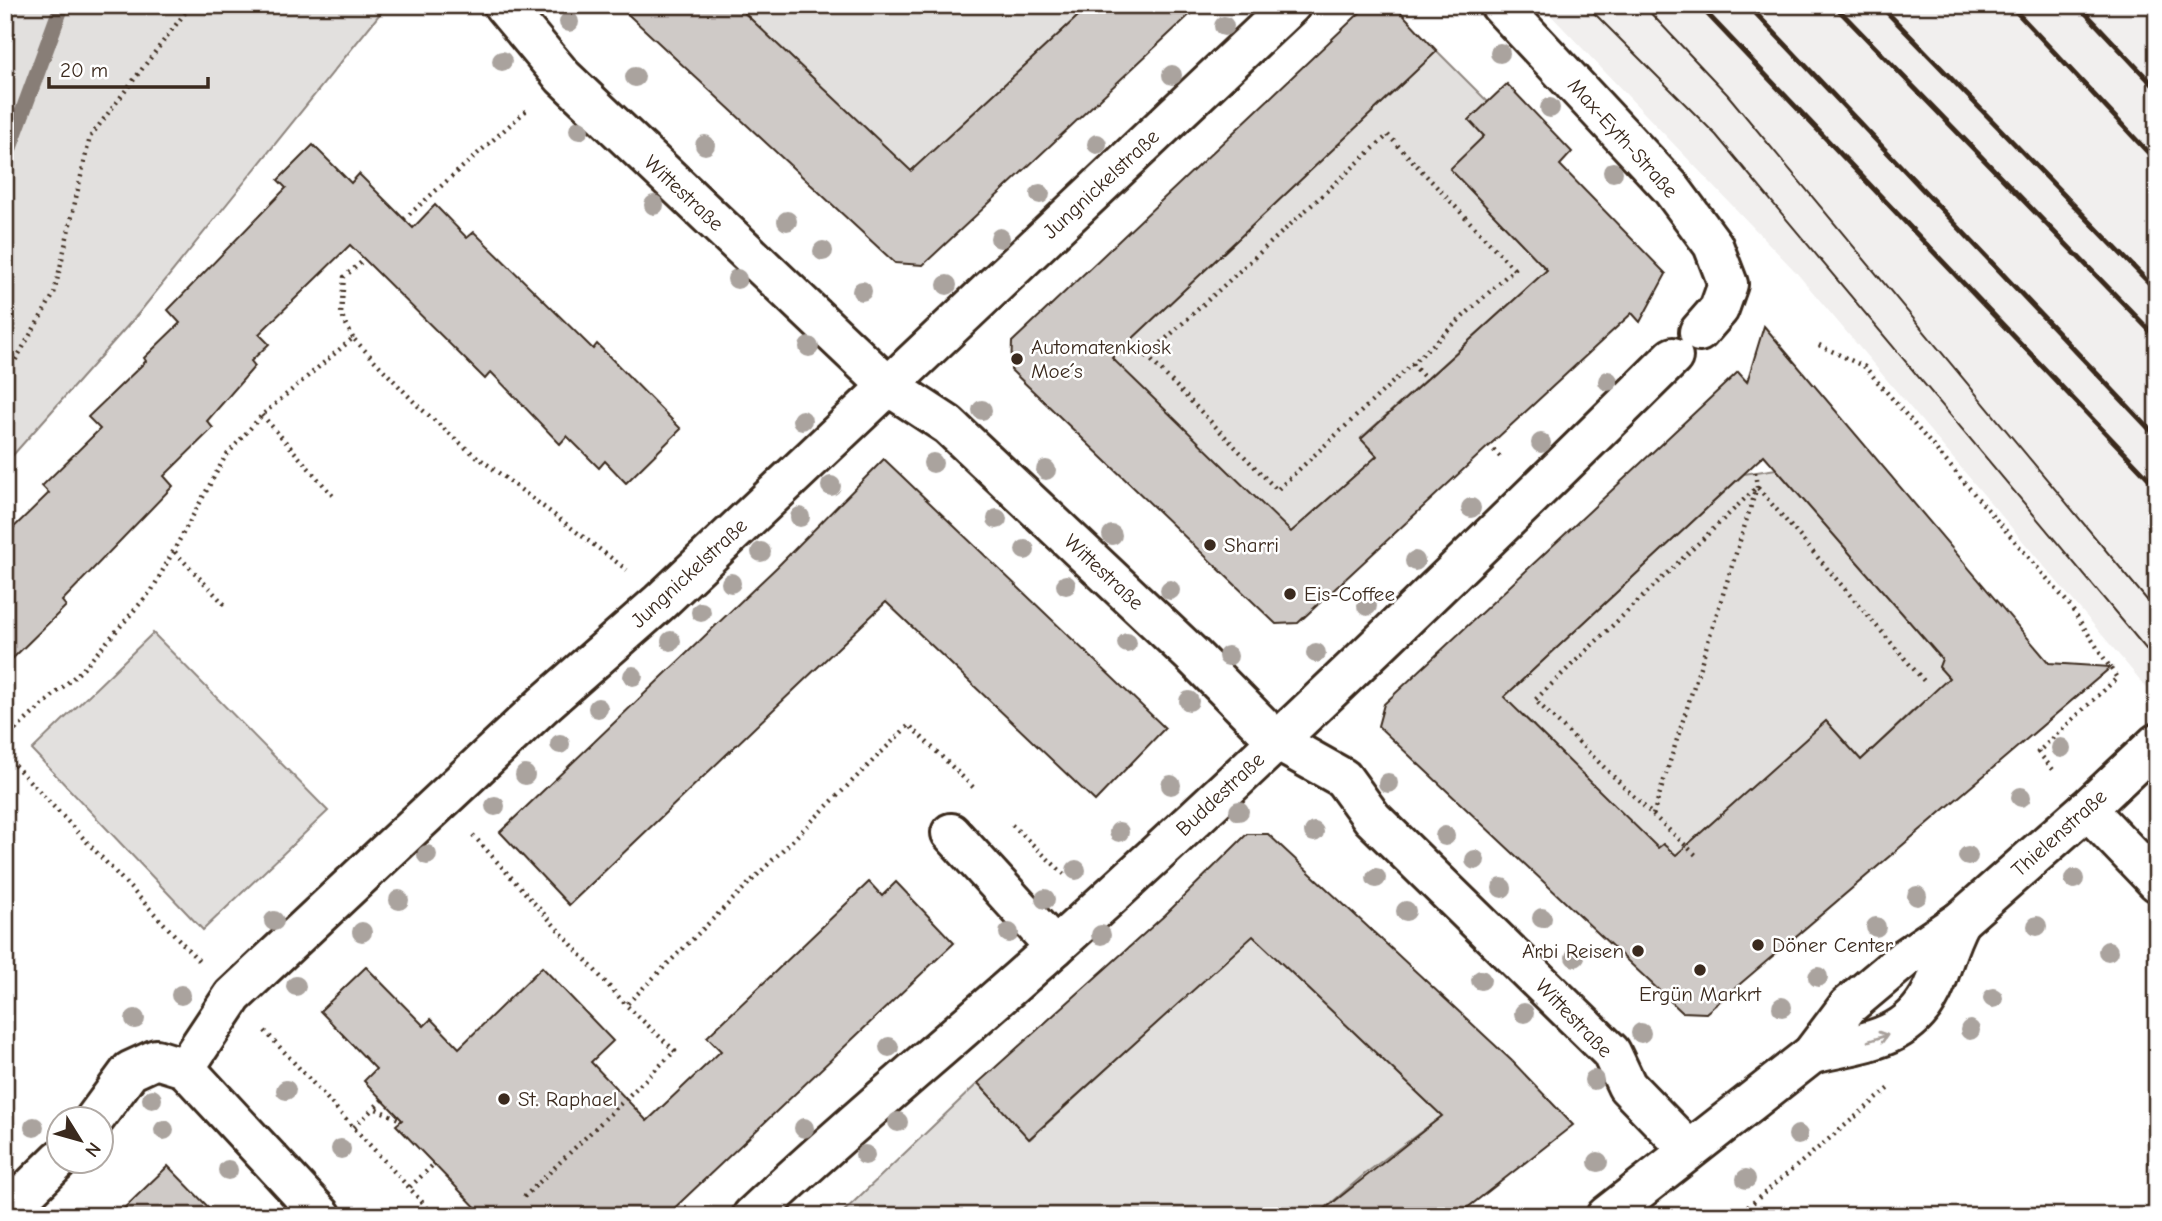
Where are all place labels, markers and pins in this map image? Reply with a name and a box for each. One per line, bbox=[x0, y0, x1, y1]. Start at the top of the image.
place label: Automatenkiosk Moe´s bbox=[1031, 335, 1171, 383]
marker: Automatenkiosk Moe´s bbox=[1009, 351, 1025, 367]
place label: Sharri bbox=[1224, 533, 1279, 557]
marker: Sharri bbox=[1202, 537, 1218, 553]
place label: Eis-Coffee bbox=[1304, 582, 1395, 606]
marker: Eis-Coffee bbox=[1282, 586, 1298, 602]
place label: Döner Center bbox=[1772, 933, 1894, 957]
marker: Döner Center bbox=[1750, 937, 1766, 953]
place label: Arbi Reisen bbox=[1522, 939, 1624, 963]
marker: Arbi Reisen bbox=[1630, 943, 1646, 959]
marker: Ergün Markrt bbox=[1692, 962, 1708, 978]
place label: Ergün Markrt bbox=[1639, 982, 1762, 1006]
place label: St. Raphael bbox=[518, 1087, 617, 1111]
marker: St. Raphael bbox=[496, 1091, 512, 1107]

